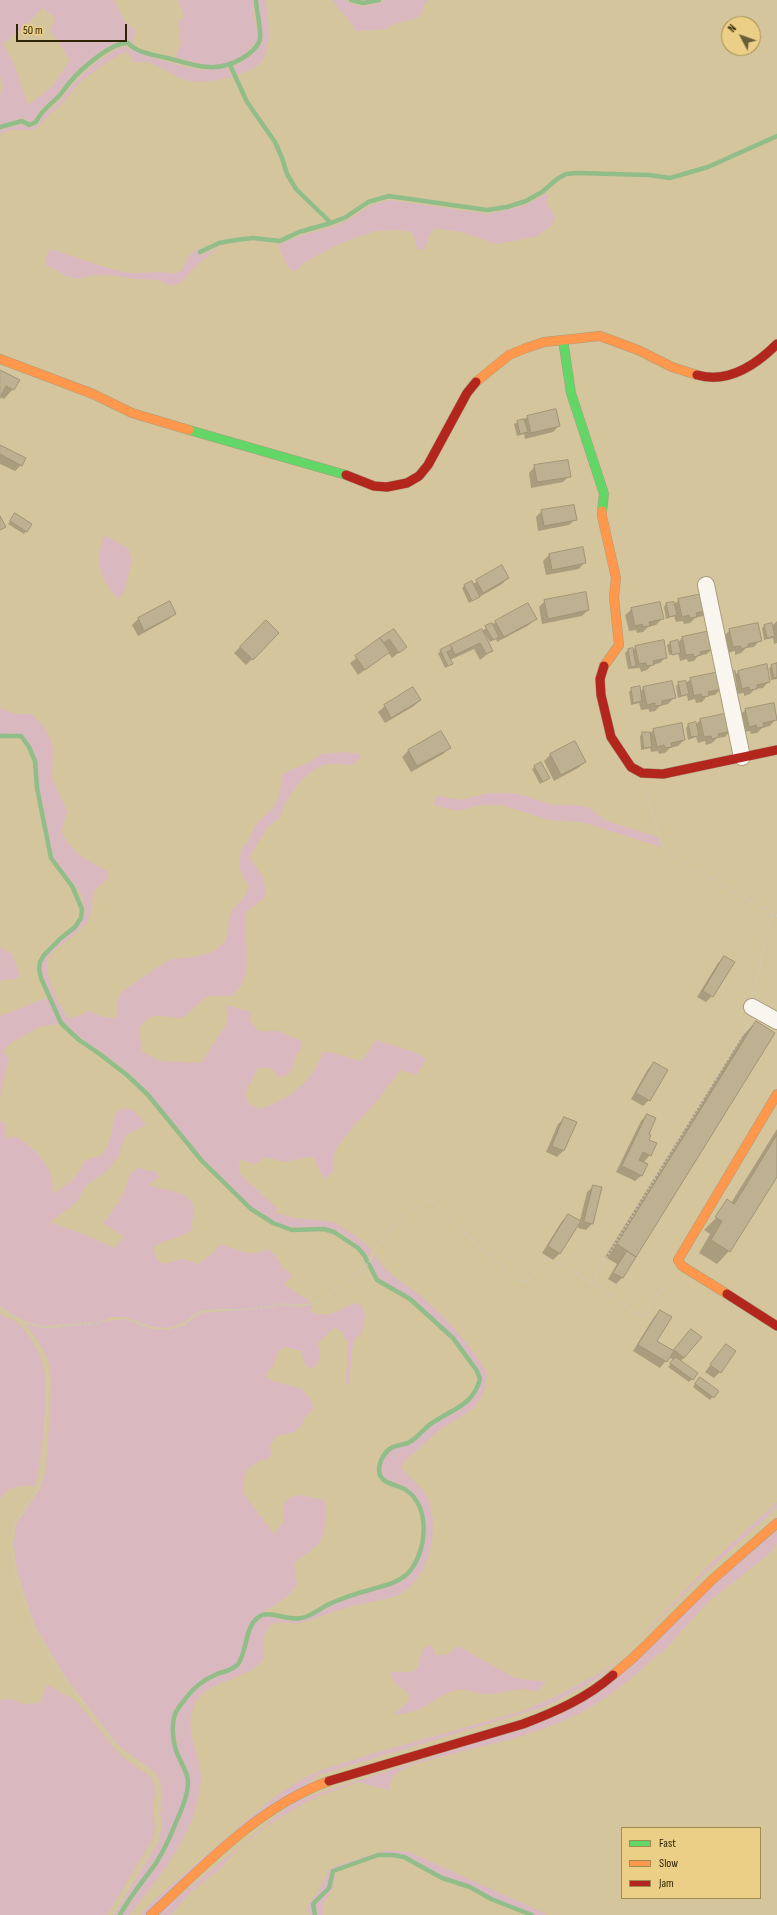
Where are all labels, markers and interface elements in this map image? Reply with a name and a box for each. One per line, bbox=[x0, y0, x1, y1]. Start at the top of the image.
scale bar bbox=[18, 16, 129, 42]
north arrow bbox=[721, 16, 761, 56]
text: N bbox=[725, 22, 739, 35]
text: 50 m bbox=[23, 23, 43, 38]
legend bbox=[621, 1827, 761, 1899]
text: Fast bbox=[659, 1836, 676, 1851]
text: Slow bbox=[659, 1856, 678, 1871]
text: Jam bbox=[659, 1876, 674, 1891]

